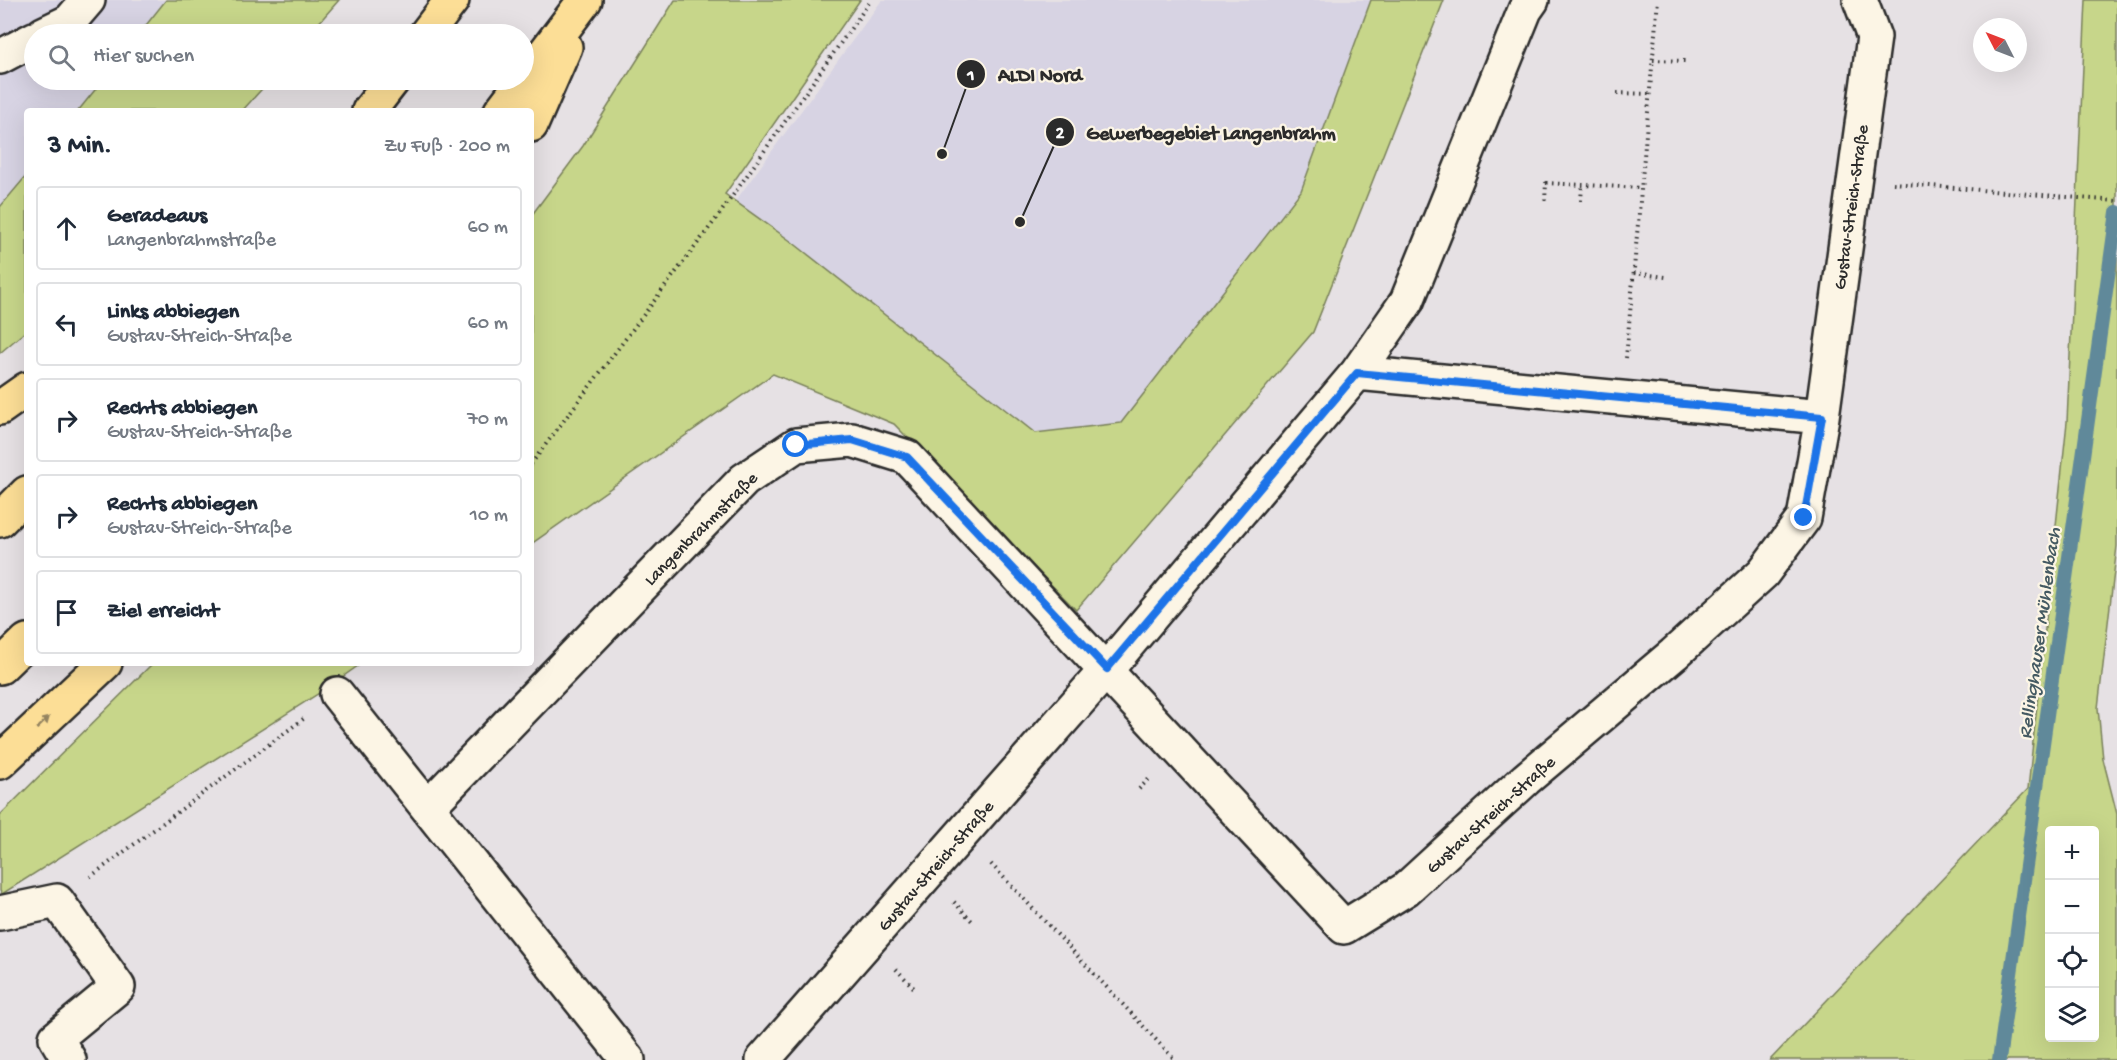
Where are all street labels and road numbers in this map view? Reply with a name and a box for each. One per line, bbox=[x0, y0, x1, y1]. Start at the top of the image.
street label: Gustav-Streich-Straße bbox=[1831, 123, 1875, 291]
street label: Langenbrahmstraße bbox=[641, 468, 763, 591]
street label: Gustav-Streich-Straße bbox=[1423, 752, 1561, 879]
street label: Gustav-Streich-Straße bbox=[874, 796, 1000, 936]

